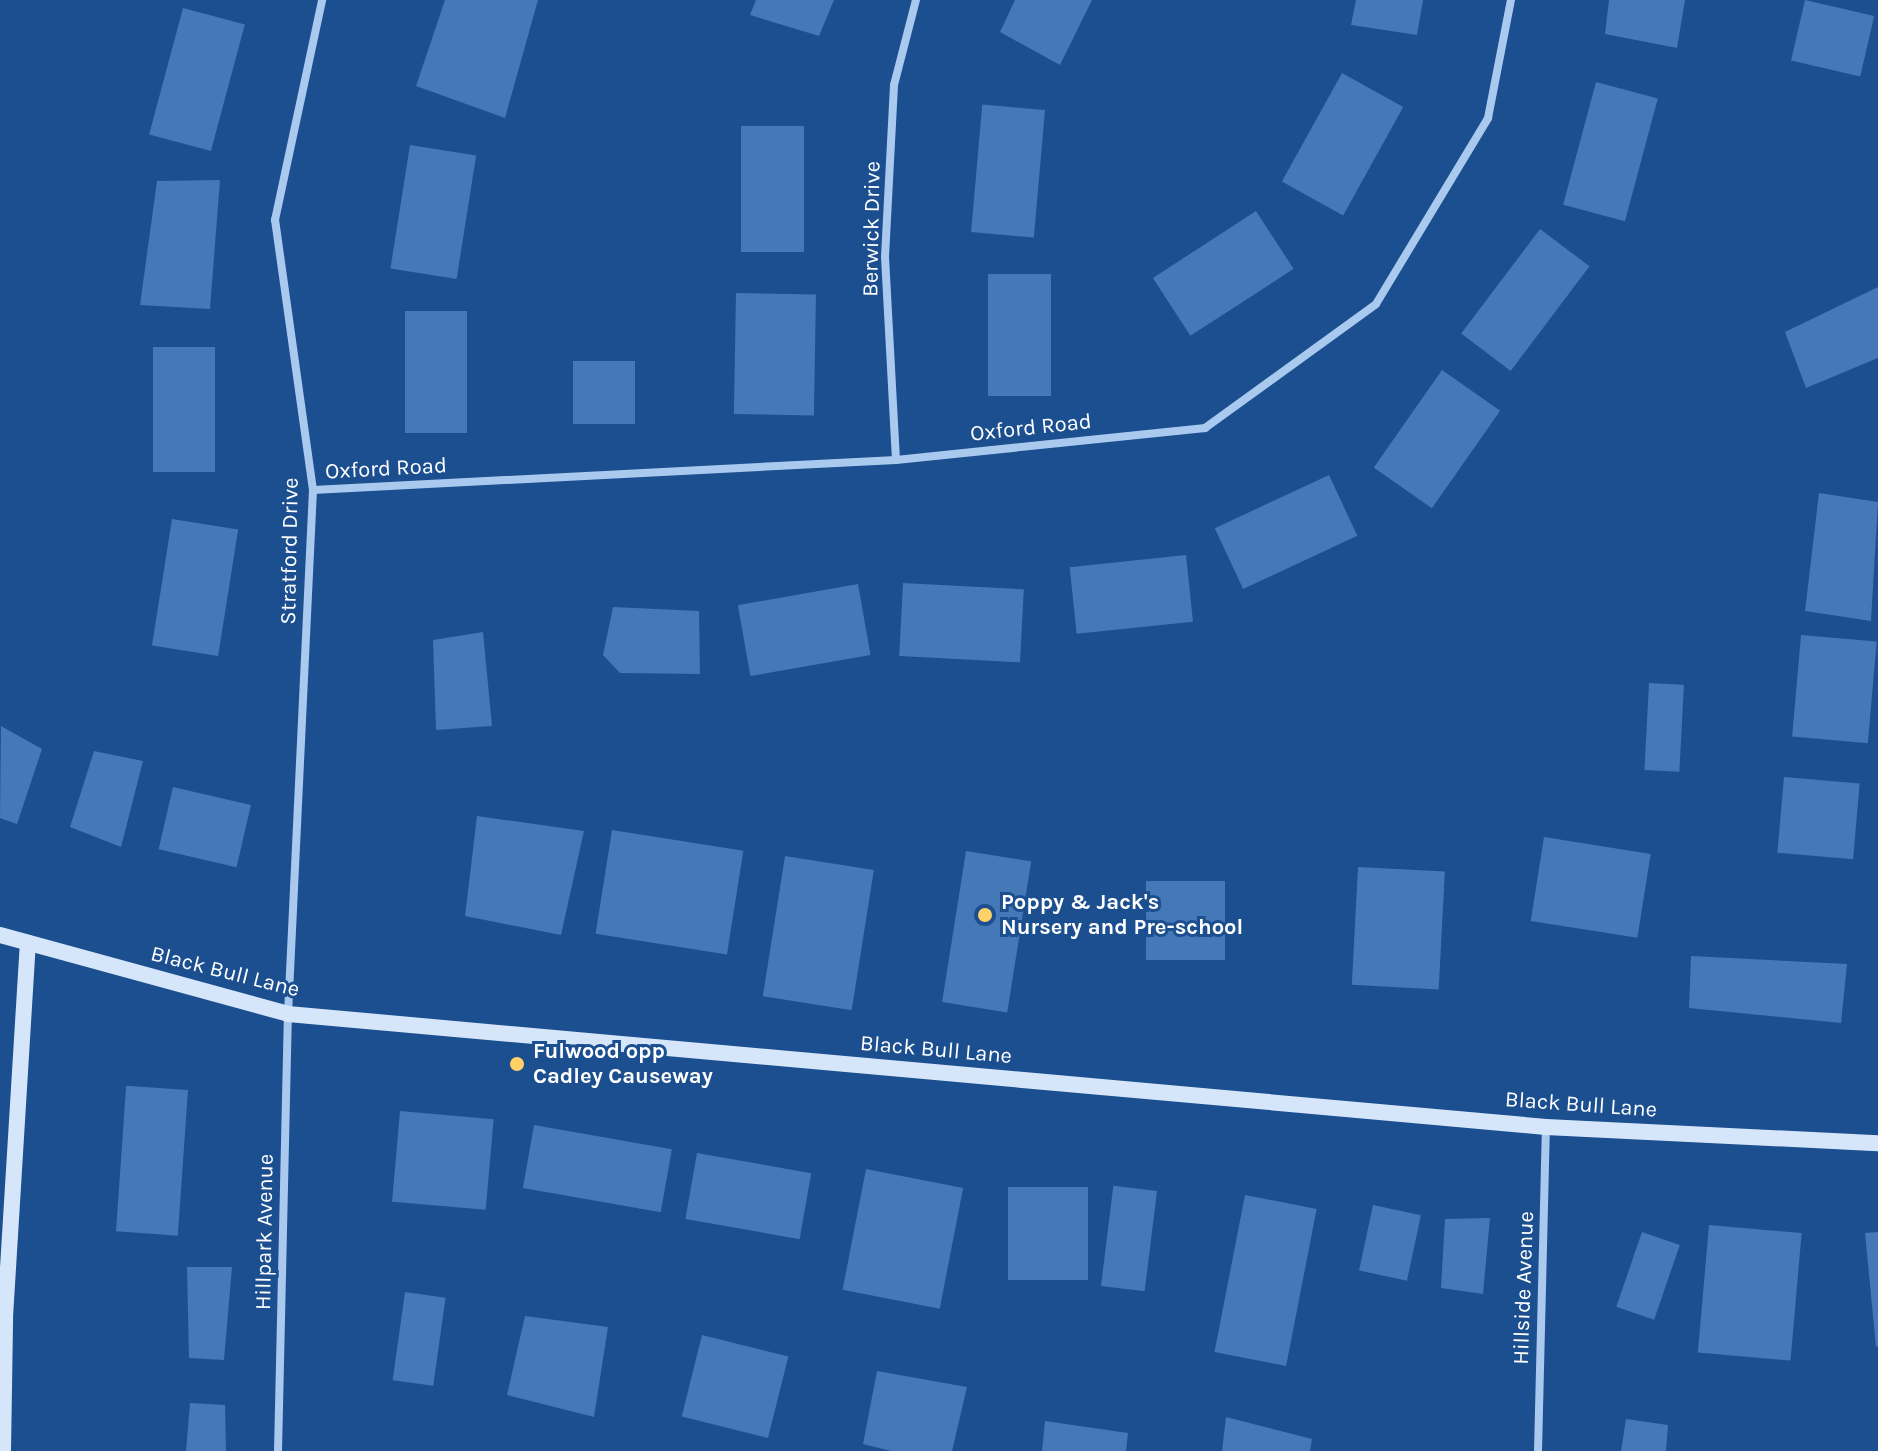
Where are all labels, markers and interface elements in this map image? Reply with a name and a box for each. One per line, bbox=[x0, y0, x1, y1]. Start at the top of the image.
street label: Berwick Drive bbox=[858, 161, 886, 297]
street label: Oxford Road bbox=[969, 409, 1093, 447]
street label: Oxford Road bbox=[324, 453, 448, 485]
street label: Stratford Drive bbox=[276, 477, 304, 625]
place label: Poppy & Jack's Nursery and Pre-school bbox=[1001, 889, 1243, 940]
marker: Poppy & Jack's Nursery and Pre-school bbox=[976, 906, 994, 924]
street label: Black Bull Lane bbox=[148, 941, 302, 1003]
street label: Black Bull Lane bbox=[859, 1030, 1013, 1070]
place label: Fulwood opp Cadley Causeway bbox=[533, 1038, 713, 1090]
marker: Fulwood opp Cadley Causeway bbox=[508, 1055, 526, 1073]
street label: Black Bull Lane bbox=[1504, 1087, 1658, 1123]
street label: Hillpark Avenue bbox=[250, 1154, 280, 1310]
street label: Hillside Avenue bbox=[1508, 1211, 1540, 1365]

